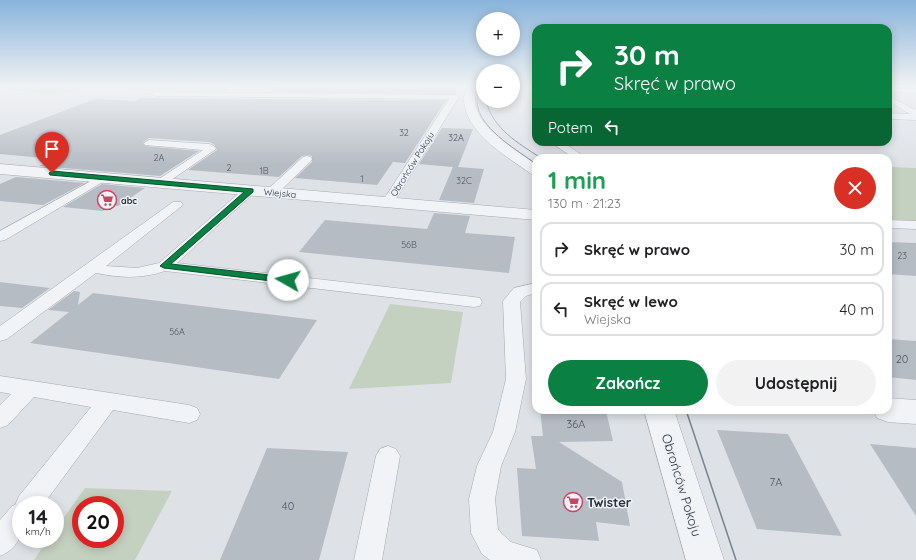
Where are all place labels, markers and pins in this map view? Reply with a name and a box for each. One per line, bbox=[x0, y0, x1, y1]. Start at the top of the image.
pin bbox=[35, 132, 69, 173]
supermarket icon: abc bbox=[96, 189, 118, 211]
place label: abc bbox=[121, 195, 137, 206]
supermarket icon: Twister bbox=[562, 491, 584, 513]
place label: Twister bbox=[587, 494, 632, 510]

